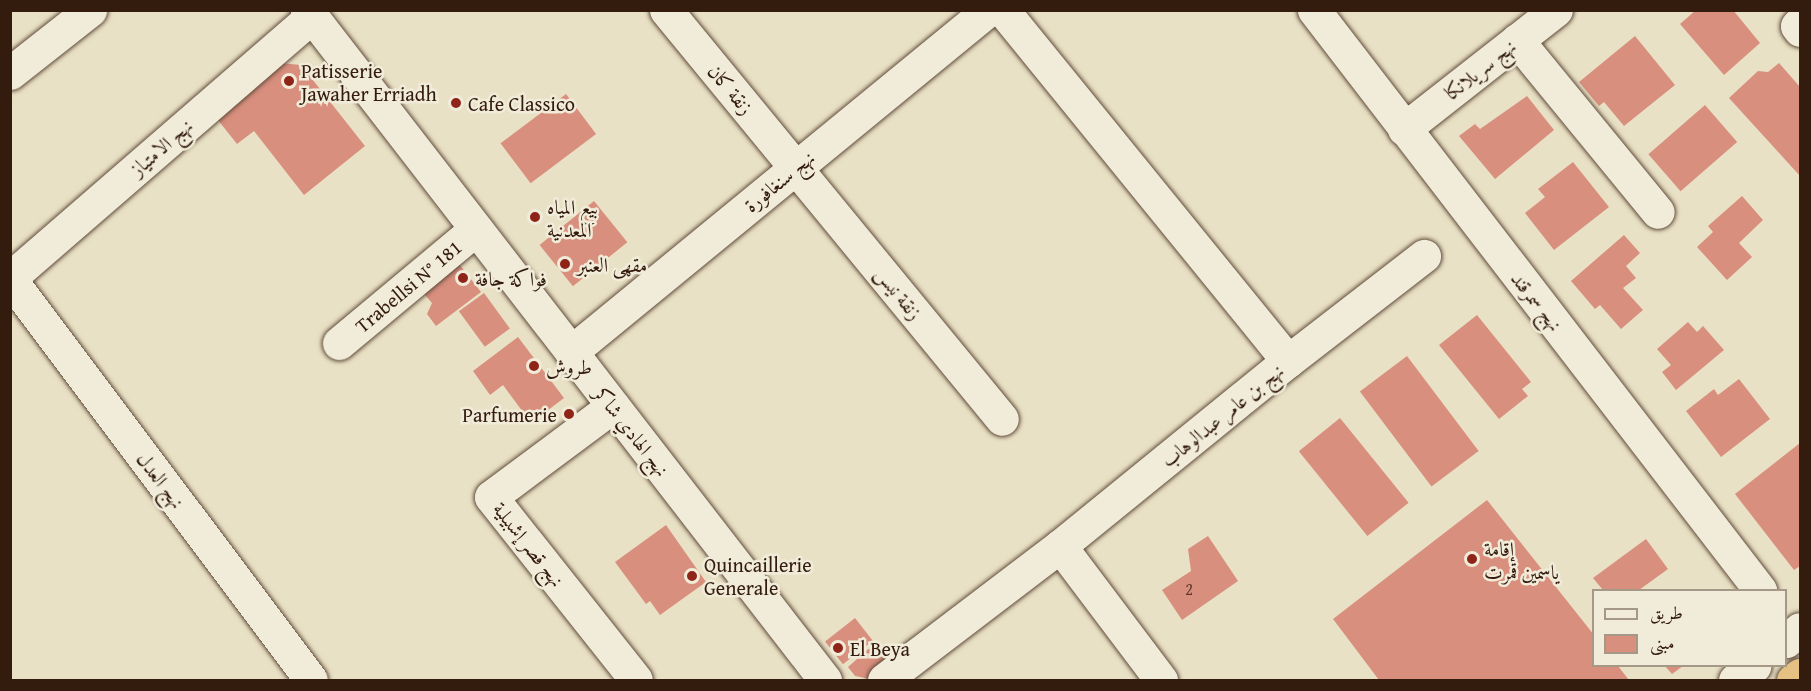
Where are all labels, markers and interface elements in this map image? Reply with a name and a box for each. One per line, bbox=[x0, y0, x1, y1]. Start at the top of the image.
street label: نهج سريلانكا bbox=[1440, 34, 1520, 104]
place label: Patisserie Jawaher Erriadh bbox=[301, 58, 437, 105]
street label: زنقة كان bbox=[703, 59, 759, 119]
marker: Patisserie Jawaher Erriadh bbox=[282, 74, 296, 88]
place label: Cafe Classico bbox=[468, 91, 575, 115]
marker: Cafe Classico bbox=[449, 96, 463, 110]
street label: نهج الامتياز bbox=[125, 113, 197, 181]
street label: نهج سنغافورة bbox=[739, 145, 819, 217]
place label: بيع المياه المعدنية bbox=[547, 194, 598, 241]
marker: بيع المياه المعدنية bbox=[528, 210, 542, 224]
street label: Trabellsi N° 181 bbox=[350, 235, 466, 337]
place label: مقهى العنبر bbox=[577, 252, 647, 276]
marker: مقهى العنبر bbox=[558, 257, 572, 271]
street label: زنقة نيس bbox=[870, 262, 928, 324]
place label: فواكة جافة bbox=[475, 266, 547, 290]
street label: نهج سمرقند bbox=[1506, 266, 1568, 336]
marker: فواكة جافة bbox=[456, 271, 470, 285]
place label: طروش bbox=[546, 354, 592, 378]
street label: نهج بن عامر عبدالوهاب bbox=[1156, 358, 1288, 472]
marker: طروش bbox=[527, 359, 541, 373]
street label: نهج الهادي شاكر bbox=[589, 381, 675, 481]
place label: Parfumerie bbox=[462, 402, 557, 426]
marker: Parfumerie bbox=[562, 407, 576, 421]
street label: نهج العدل bbox=[132, 447, 190, 513]
street label: نهج قصر إشبيلية bbox=[488, 497, 570, 591]
place label: إقامة ياسمين قمرت bbox=[1484, 536, 1559, 583]
place label: Quincaillerie Generale bbox=[704, 552, 812, 599]
marker: إقامة ياسمين قمرت bbox=[1465, 552, 1479, 566]
marker: Quincaillerie Generale bbox=[685, 569, 699, 583]
house number: 2 bbox=[1185, 579, 1193, 599]
legend bbox=[1592, 589, 1787, 667]
text: طريق bbox=[1650, 599, 1683, 626]
text: مبنى bbox=[1650, 629, 1675, 656]
place label: El Beya bbox=[850, 636, 910, 660]
marker: El Beya bbox=[831, 641, 845, 655]

